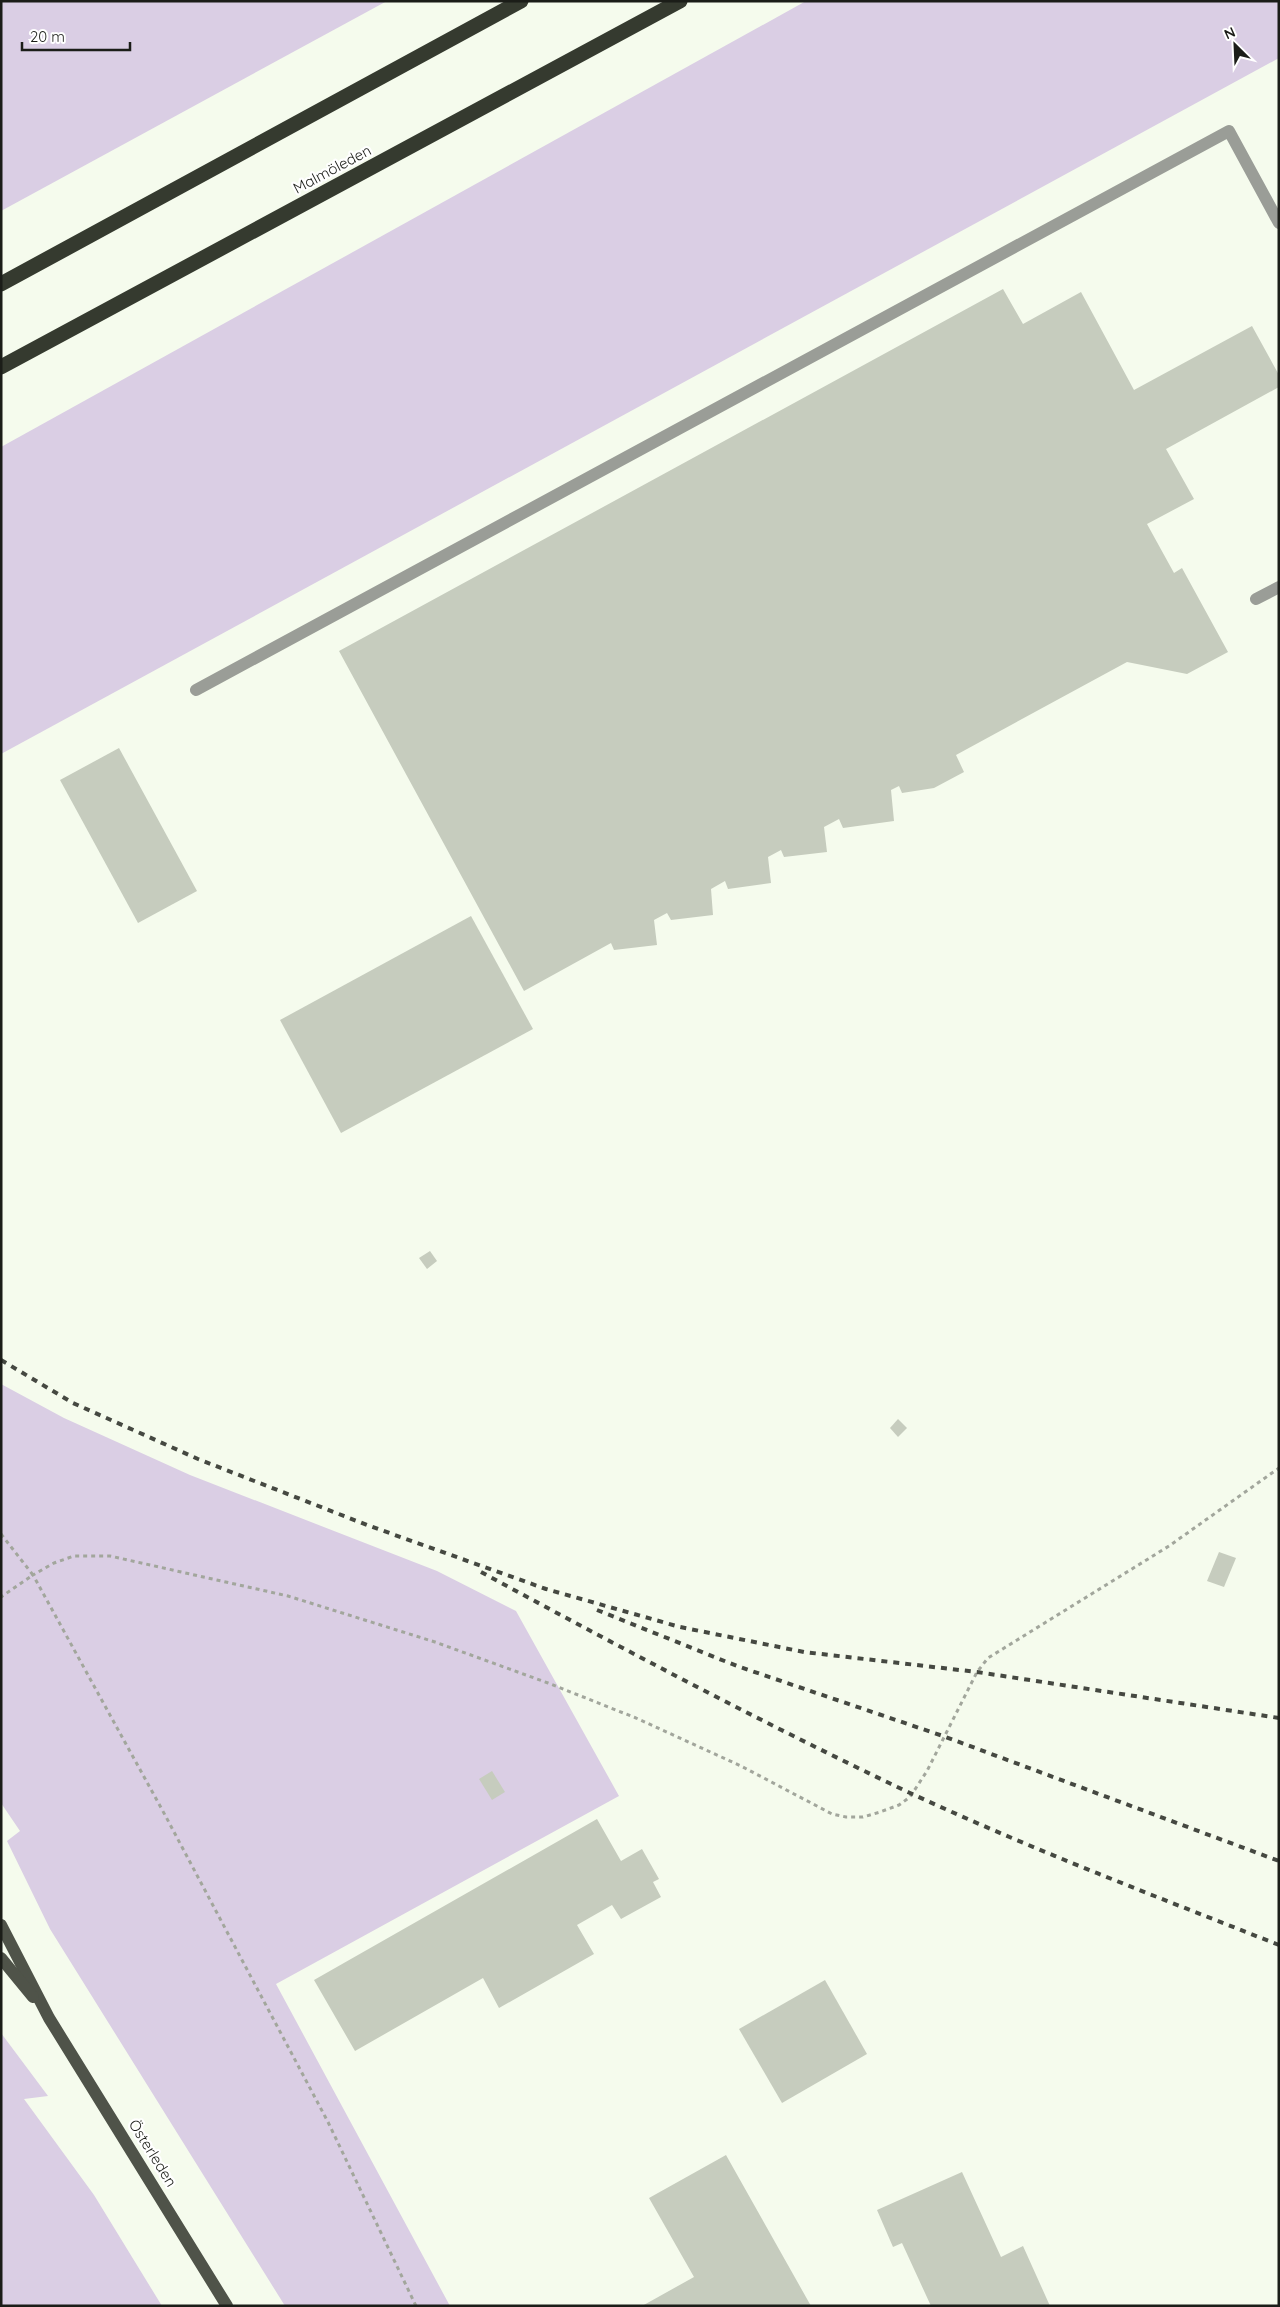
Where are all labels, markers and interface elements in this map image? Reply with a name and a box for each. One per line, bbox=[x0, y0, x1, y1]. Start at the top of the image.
scale bar bbox=[22, 20, 130, 52]
north arrow bbox=[1210, 20, 1260, 70]
text: N bbox=[1221, 23, 1238, 43]
text: 20 m bbox=[30, 27, 65, 46]
street label: Malmöleden bbox=[290, 140, 374, 198]
street label: Österleden bbox=[125, 2116, 181, 2190]

